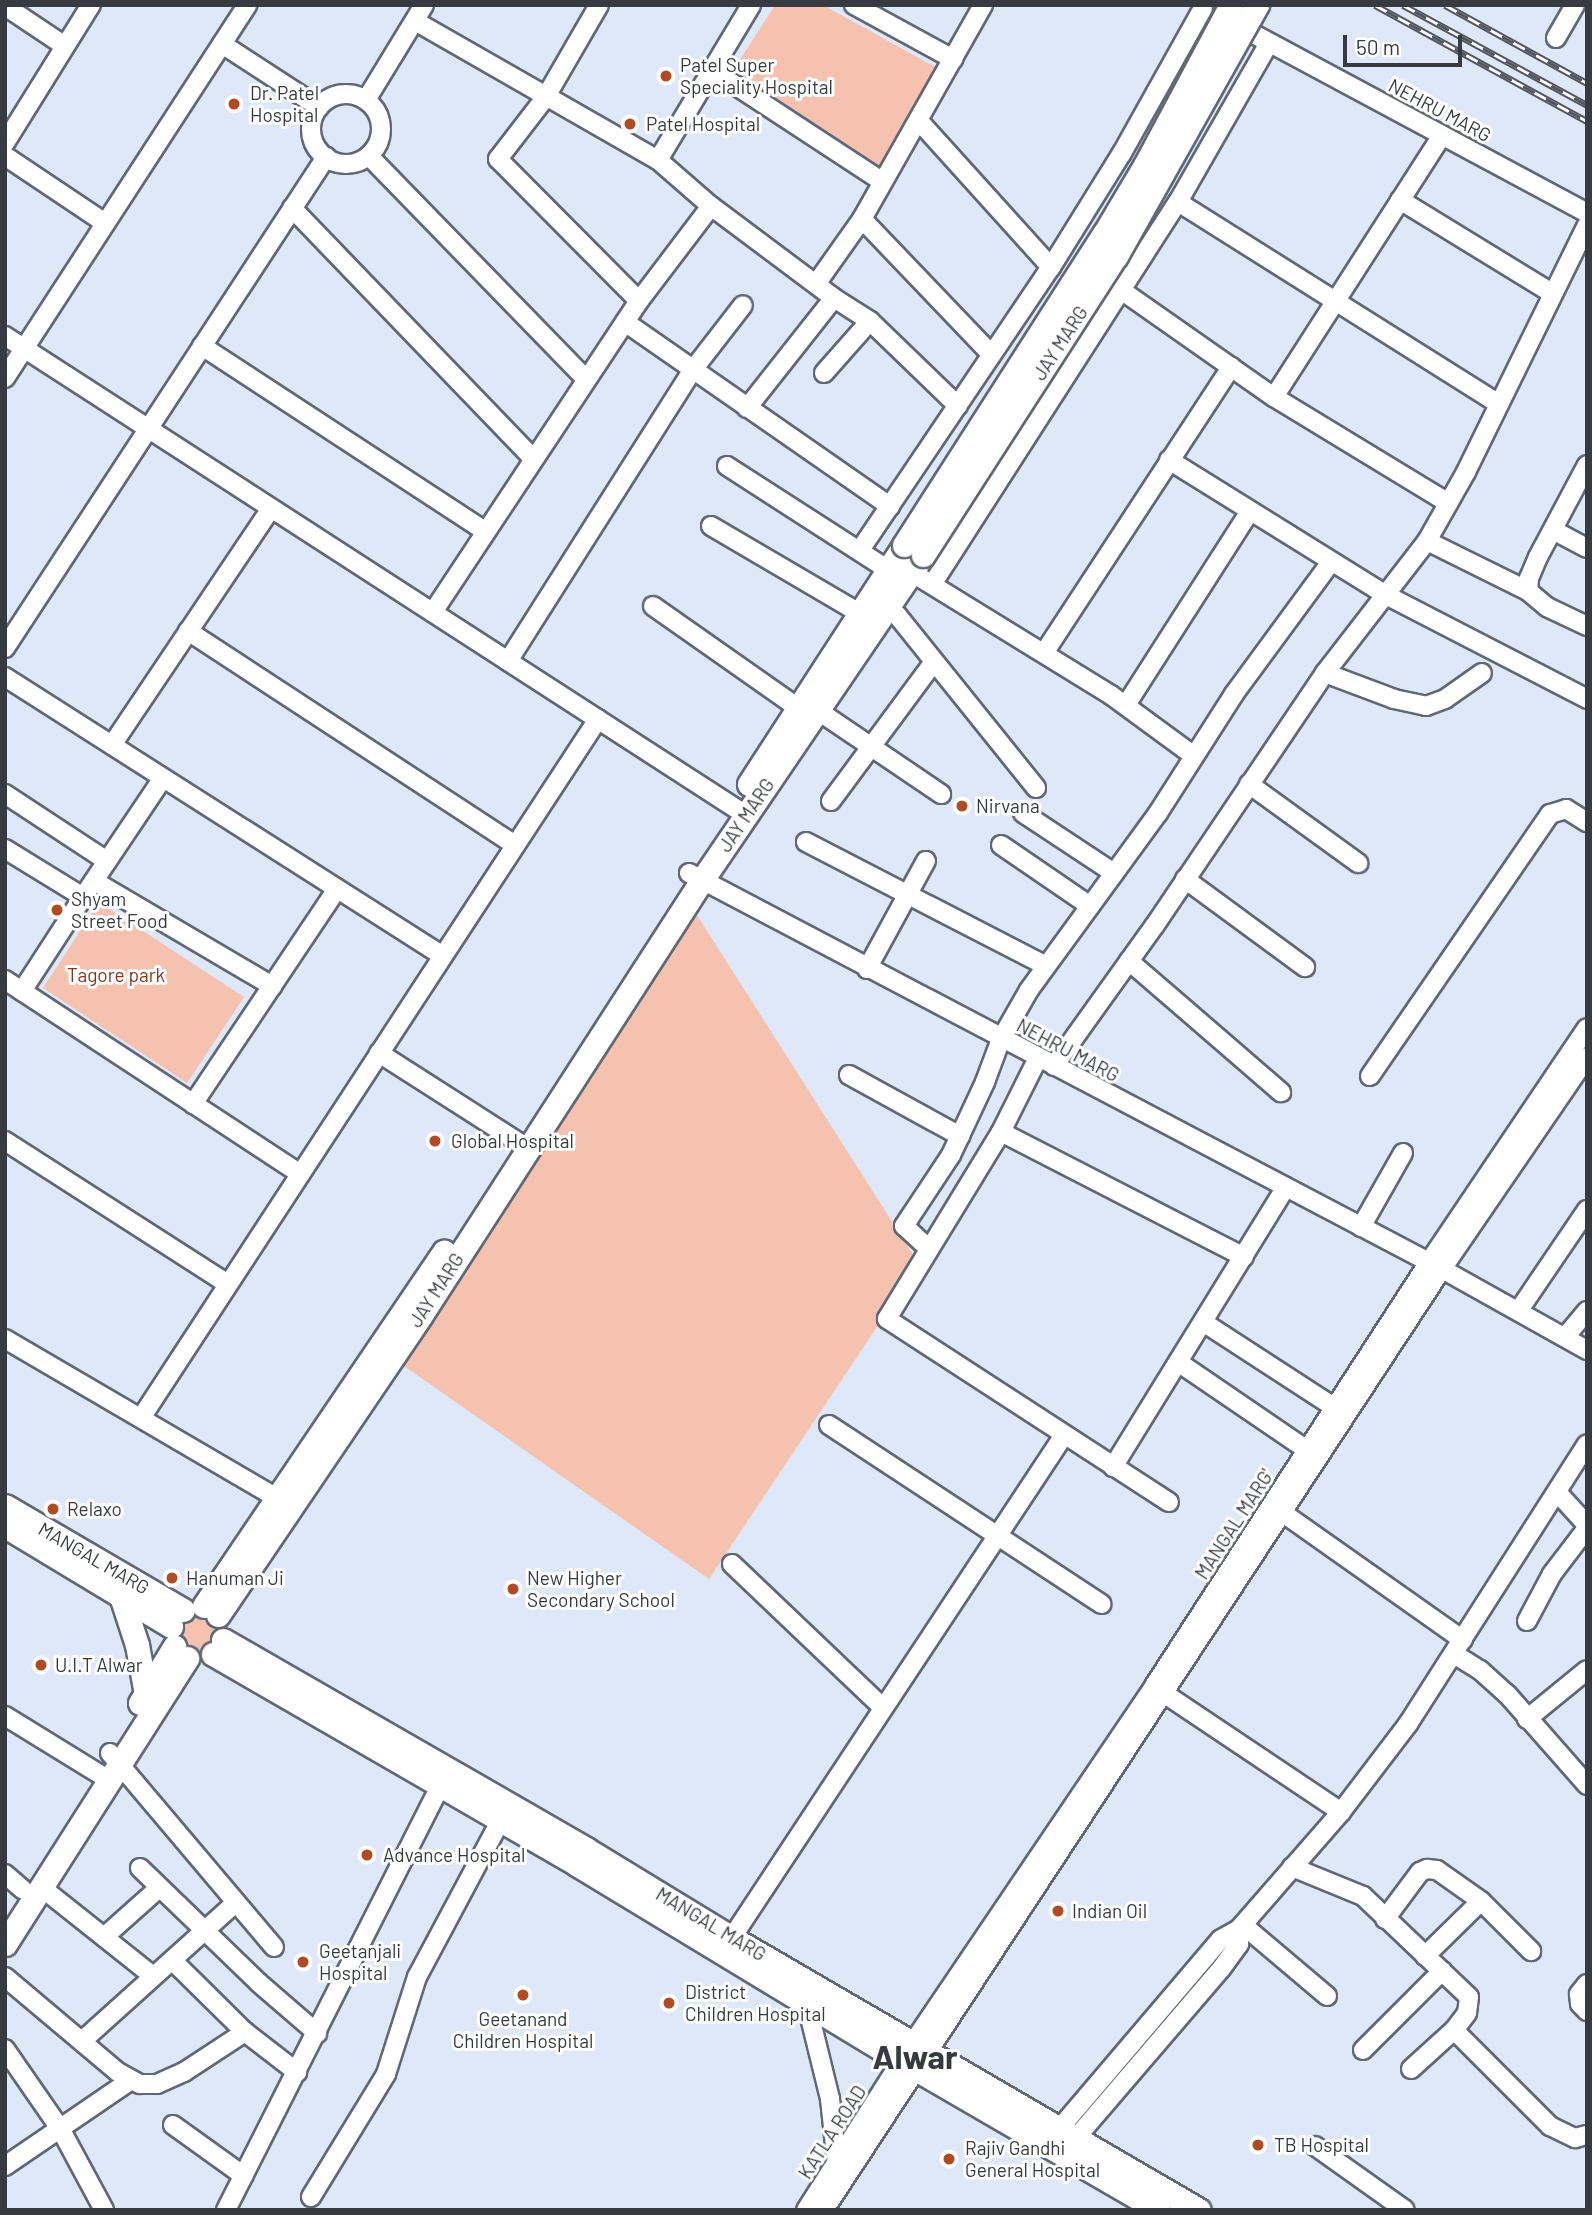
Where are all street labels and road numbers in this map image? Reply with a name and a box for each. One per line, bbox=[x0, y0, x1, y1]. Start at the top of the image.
street label: NEHRU MARG bbox=[1385, 73, 1495, 147]
street label: JAY MARG bbox=[1028, 302, 1092, 384]
street label: JAY MARG bbox=[713, 774, 779, 856]
street label: NEHRU MARG bbox=[1013, 1013, 1123, 1087]
street label: JAY MARG bbox=[404, 1249, 468, 1331]
street label: MANGAL MARG' bbox=[1190, 1465, 1278, 1583]
street label: MANGAL MARG bbox=[35, 1517, 153, 1599]
street label: MANGAL MARG bbox=[652, 1882, 770, 1966]
street label: KATLA ROAD bbox=[793, 2081, 871, 2183]

